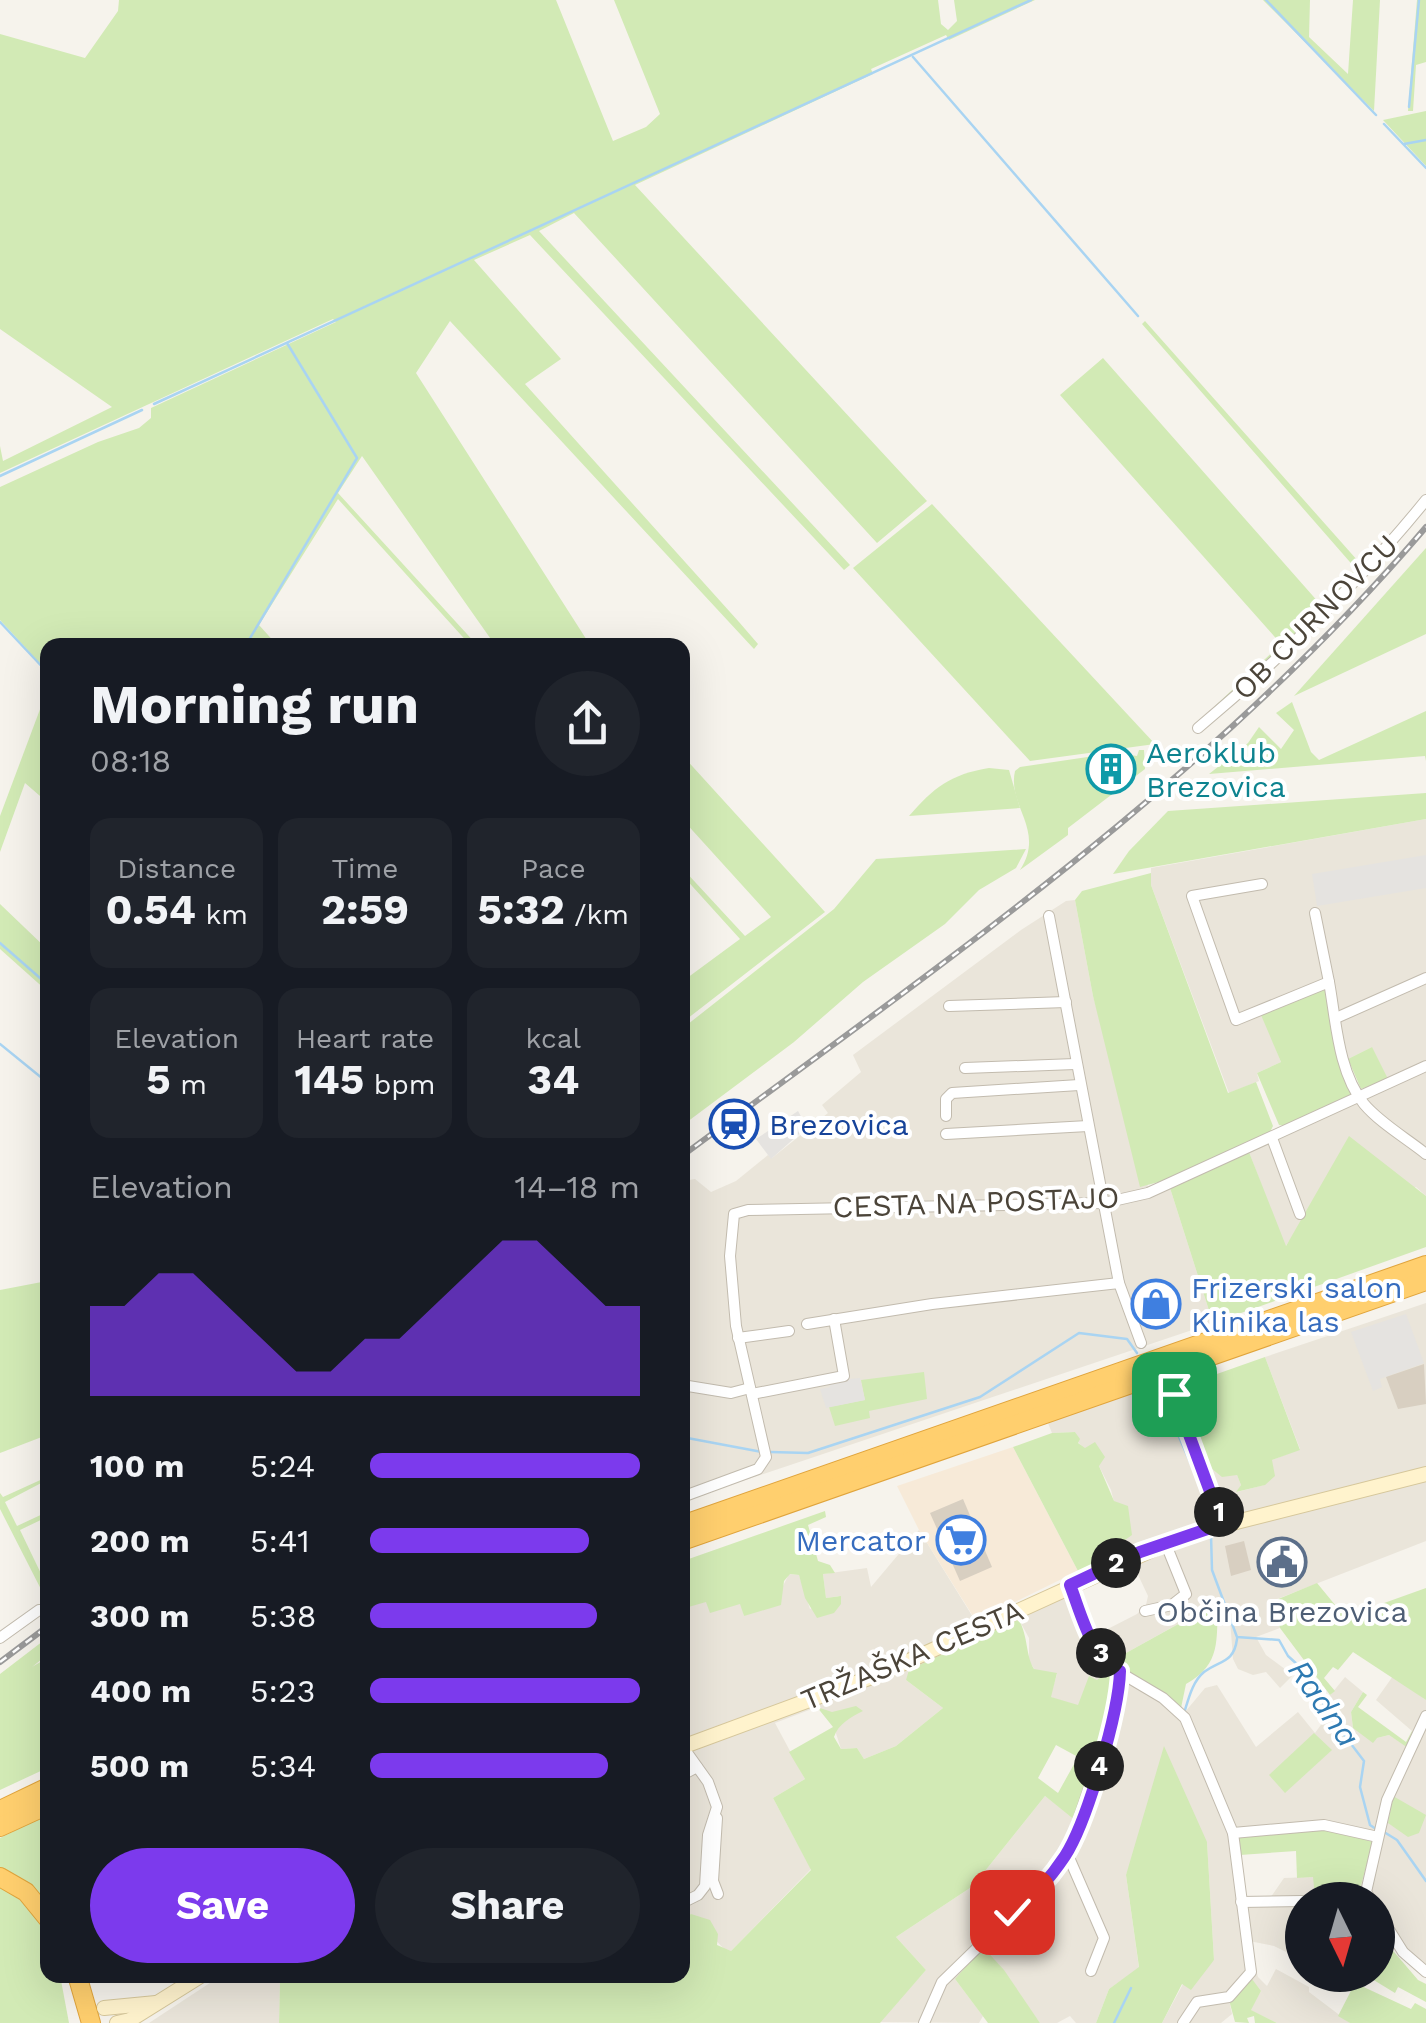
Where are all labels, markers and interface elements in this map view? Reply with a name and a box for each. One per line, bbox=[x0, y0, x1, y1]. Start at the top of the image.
street label: OB CURNOVCU bbox=[1225, 527, 1405, 707]
button: share bbox=[535, 671, 640, 776]
text: Morning run bbox=[90, 672, 419, 736]
place label: Aeroklub Brezovica bbox=[1146, 735, 1286, 804]
text: 08:18 bbox=[90, 742, 171, 780]
building icon: Aeroklub Brezovica bbox=[1085, 743, 1137, 795]
text: Distance bbox=[117, 852, 236, 885]
text: Time bbox=[332, 852, 398, 885]
text: Pace bbox=[521, 852, 586, 885]
text: 0.54 bbox=[105, 885, 196, 934]
text: 2:59 bbox=[321, 885, 409, 934]
text: 5:32 bbox=[478, 885, 565, 934]
text: km bbox=[196, 898, 248, 931]
text: /km bbox=[565, 898, 629, 931]
text: Elevation bbox=[114, 1022, 239, 1055]
text: Heart rate bbox=[296, 1022, 434, 1055]
text: kcal bbox=[526, 1022, 581, 1055]
text: 5 bbox=[146, 1055, 171, 1104]
text: 145 bbox=[294, 1055, 364, 1104]
text: 34 bbox=[527, 1055, 579, 1104]
text: m bbox=[171, 1068, 207, 1101]
text: bpm bbox=[364, 1068, 436, 1101]
station icon: Brezovica bbox=[708, 1098, 760, 1150]
place label: Brezovica bbox=[769, 1107, 909, 1142]
text: Elevation bbox=[90, 1168, 233, 1206]
text: 14–18 m bbox=[514, 1168, 640, 1206]
street label: CESTA NA POSTAJO bbox=[832, 1180, 1120, 1224]
place label: Frizerski salon Klinika las bbox=[1191, 1270, 1403, 1339]
shop icon: Frizerski salon Klinika las bbox=[1130, 1278, 1182, 1330]
pin bbox=[1132, 1352, 1217, 1437]
icon: arrive bbox=[1147, 1367, 1202, 1422]
text: 100 m bbox=[90, 1447, 184, 1485]
text: 5:24 bbox=[250, 1447, 315, 1485]
pin: 1 bbox=[1194, 1487, 1244, 1537]
text: 1 bbox=[1213, 1495, 1225, 1528]
supermarket icon: Mercator bbox=[935, 1514, 987, 1566]
text: 200 m bbox=[90, 1522, 190, 1560]
text: 5:41 bbox=[250, 1522, 310, 1560]
place label: Mercator bbox=[796, 1523, 926, 1558]
public building icon: Občina Brezovica bbox=[1256, 1536, 1308, 1588]
pin: 2 bbox=[1091, 1538, 1141, 1588]
text: 2 bbox=[1108, 1546, 1124, 1579]
street label: TRŽAŠKA CESTA bbox=[796, 1592, 1028, 1718]
place label: Občina Brezovica bbox=[1157, 1594, 1407, 1629]
text: 300 m bbox=[90, 1597, 189, 1635]
text: 5:38 bbox=[250, 1597, 316, 1635]
pin: 3 bbox=[1076, 1628, 1126, 1678]
text: 3 bbox=[1093, 1636, 1109, 1669]
water label: Radna bbox=[1280, 1652, 1368, 1754]
text: 400 m bbox=[90, 1672, 191, 1710]
text: 5:23 bbox=[250, 1672, 315, 1710]
pin: 4 bbox=[1074, 1741, 1124, 1791]
text: 500 m bbox=[90, 1747, 189, 1785]
text: 5:34 bbox=[250, 1747, 316, 1785]
text: 4 bbox=[1090, 1749, 1108, 1782]
button: Save bbox=[90, 1848, 355, 1963]
button: Share bbox=[375, 1848, 640, 1963]
pin bbox=[970, 1870, 1055, 1955]
north arrow bbox=[1285, 1882, 1395, 1992]
map controls bbox=[1285, 1882, 1395, 1992]
icon: check bbox=[985, 1885, 1040, 1940]

